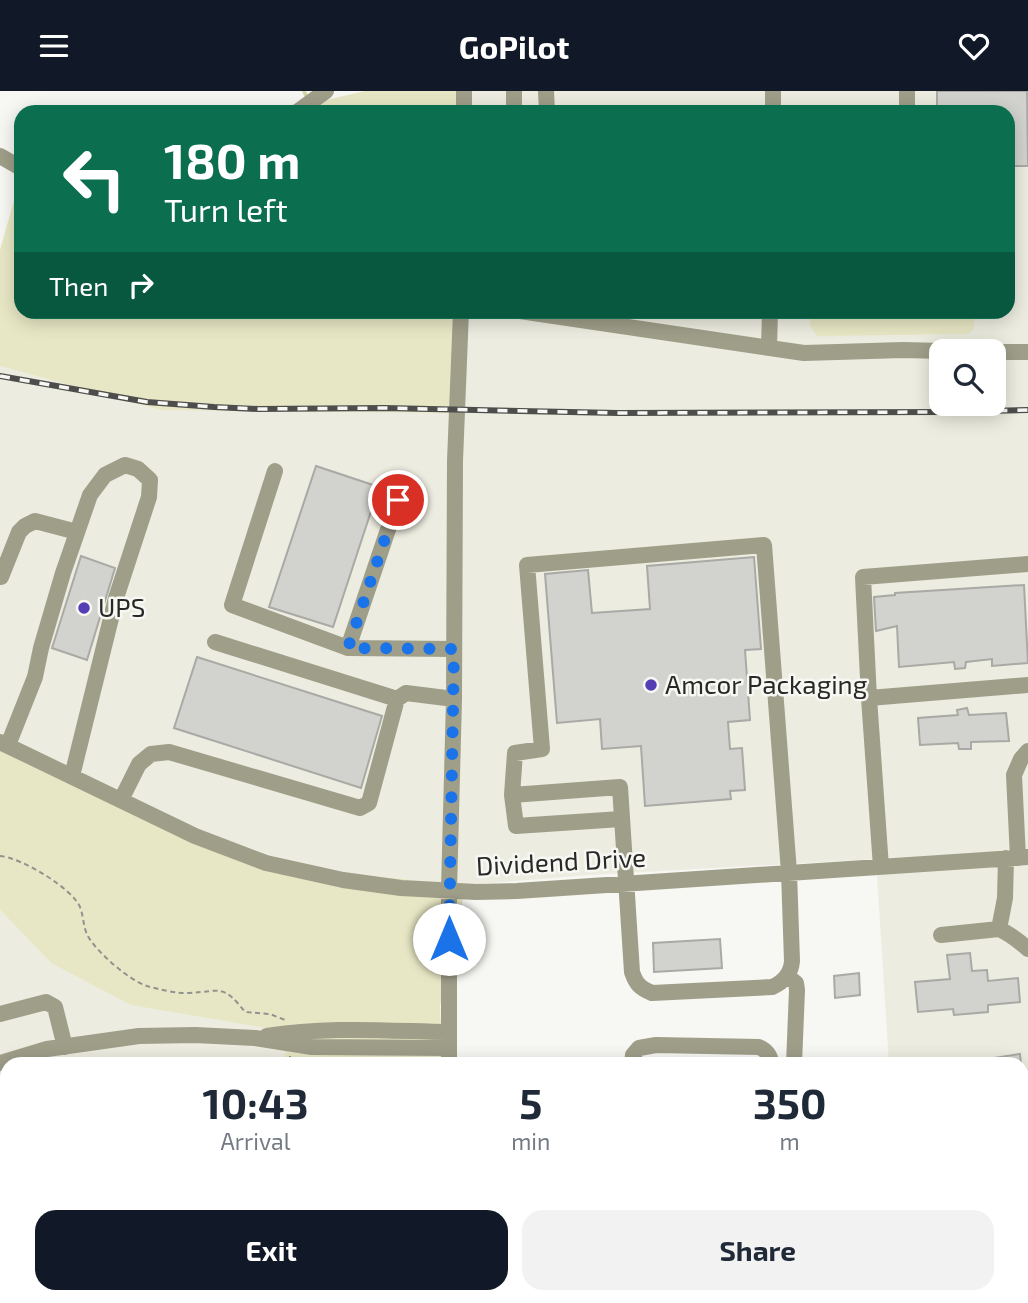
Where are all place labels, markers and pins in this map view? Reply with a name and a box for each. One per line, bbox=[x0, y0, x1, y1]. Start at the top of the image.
pin bbox=[368, 470, 428, 530]
place label: UPS bbox=[98, 591, 145, 622]
marker: UPS bbox=[76, 600, 92, 616]
place label: Amcor Packaging bbox=[665, 668, 867, 699]
marker: Amcor Packaging bbox=[643, 677, 659, 693]

